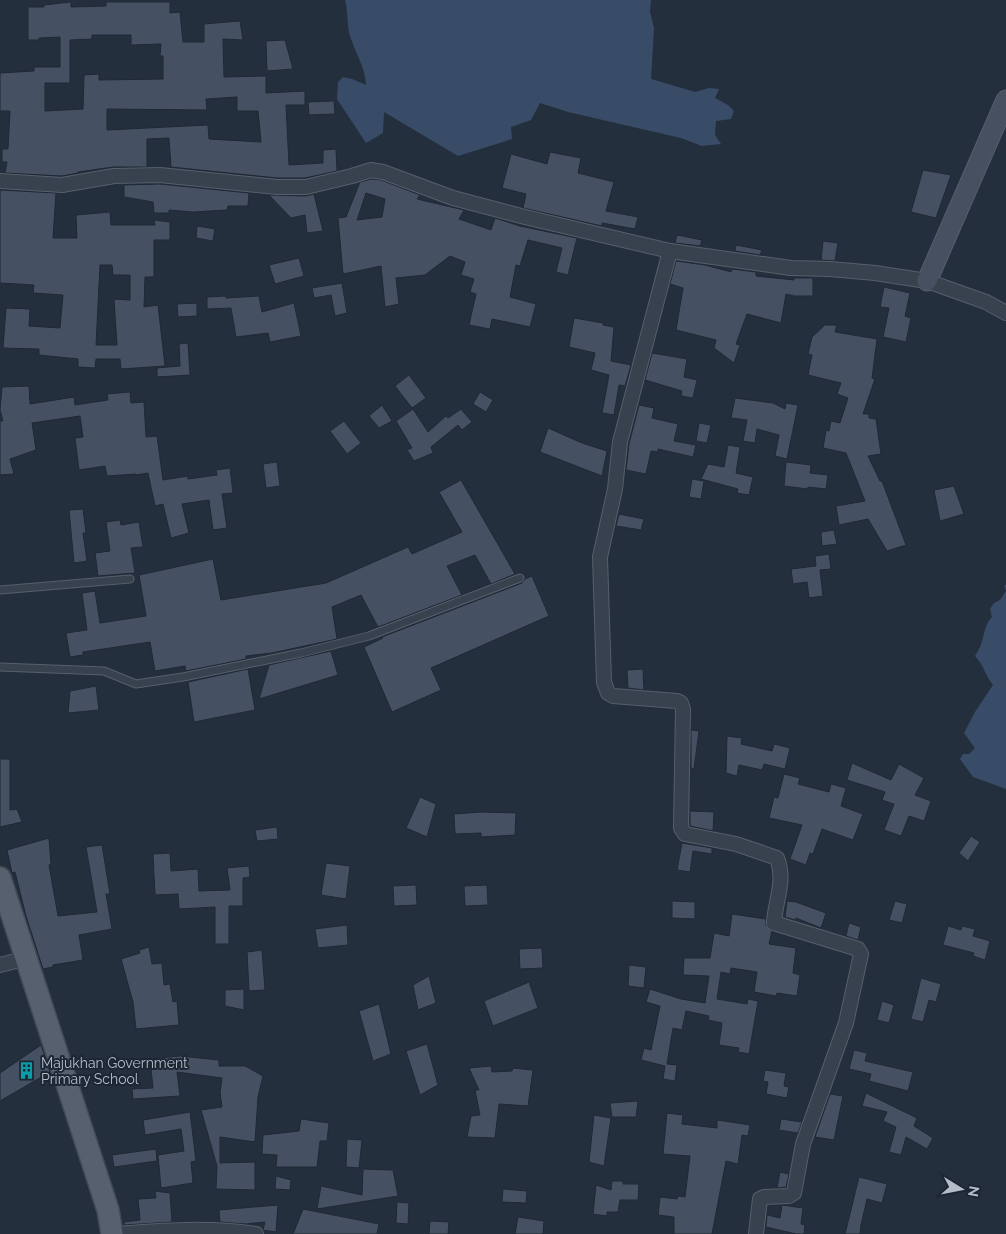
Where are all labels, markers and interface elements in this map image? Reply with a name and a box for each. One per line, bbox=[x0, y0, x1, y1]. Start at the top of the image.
place label: Majukhan Government Primary School bbox=[41, 1055, 188, 1087]
building icon: Majukhan Government Primary School bbox=[17, 1061, 37, 1081]
north arrow bbox=[936, 1164, 986, 1214]
text: N bbox=[965, 1185, 983, 1198]

